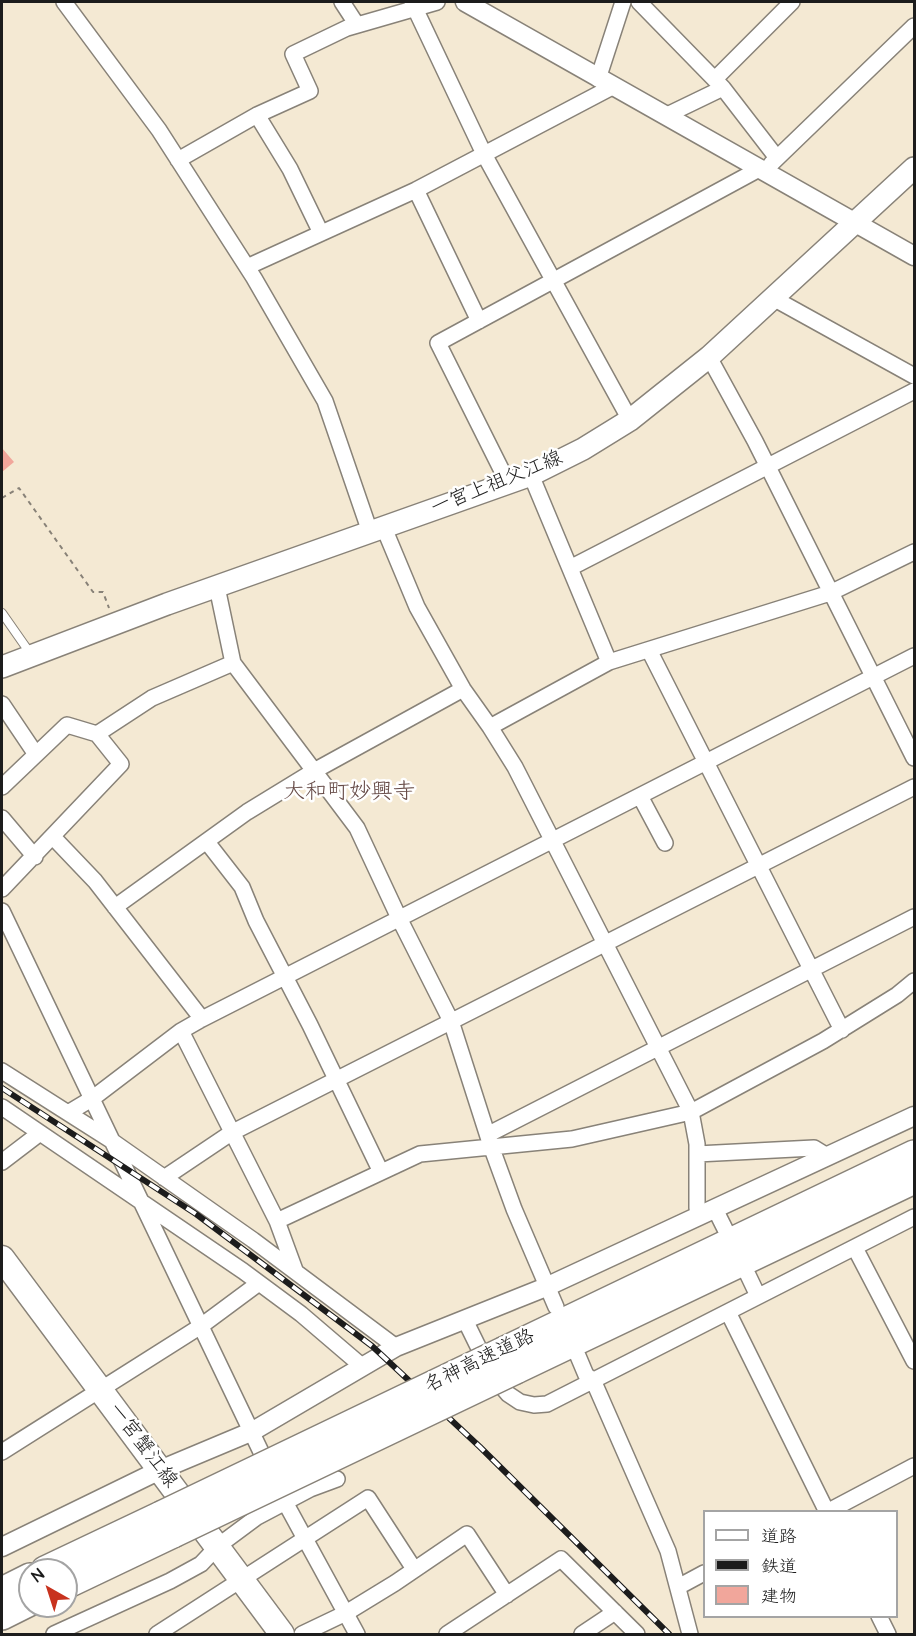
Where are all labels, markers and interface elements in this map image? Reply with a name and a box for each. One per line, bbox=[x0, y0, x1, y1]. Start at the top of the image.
street label: 一宮上祖父江線 bbox=[428, 447, 566, 521]
district label: 大和町妙興寺 bbox=[283, 780, 415, 806]
street label: 名神高速道路 bbox=[421, 1325, 539, 1399]
street label: 一宮蟹江線 bbox=[102, 1399, 182, 1493]
legend bbox=[703, 1510, 898, 1618]
text: 道路 bbox=[761, 1524, 797, 1549]
text: 鉄道 bbox=[761, 1554, 797, 1579]
north arrow bbox=[18, 1558, 78, 1618]
text: N bbox=[27, 1564, 49, 1587]
text: 建物 bbox=[761, 1584, 797, 1609]

